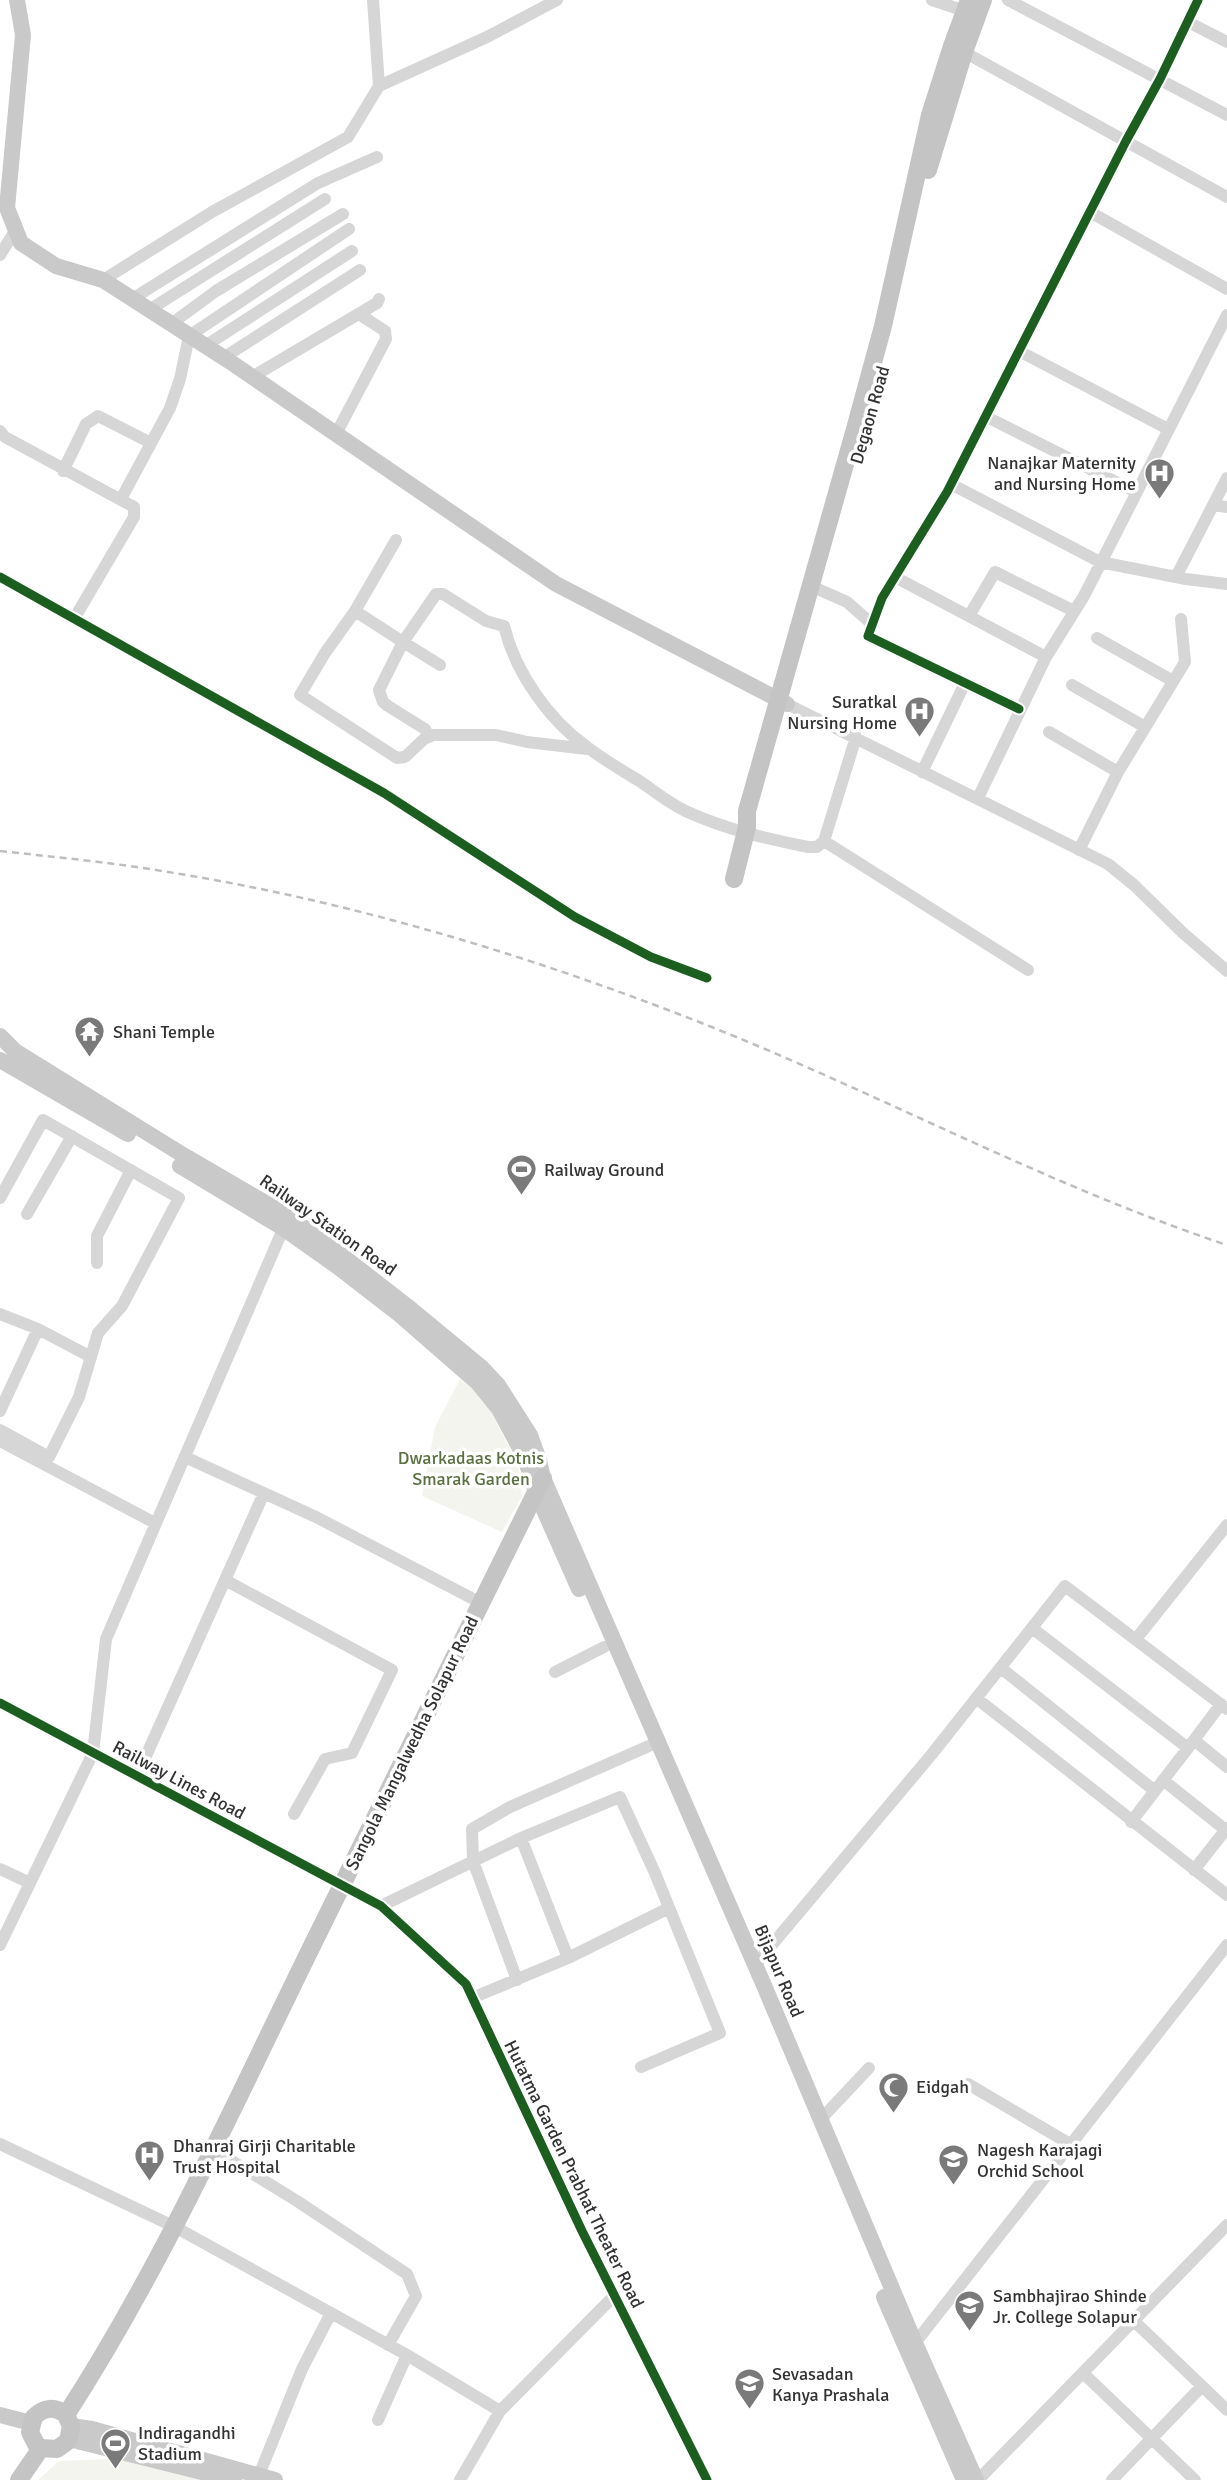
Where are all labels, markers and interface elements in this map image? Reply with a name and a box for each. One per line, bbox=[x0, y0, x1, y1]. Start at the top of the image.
street label: Degaon Road bbox=[846, 363, 894, 467]
place label: Nanajkar Maternity and Nursing Home bbox=[987, 452, 1137, 495]
hospital icon: Nanajkar Maternity and Nursing Home bbox=[1142, 456, 1176, 500]
place label: Suratkal Nursing Home bbox=[787, 691, 897, 734]
hospital icon: Suratkal Nursing Home bbox=[903, 695, 937, 739]
temple icon: Shani Temple bbox=[73, 1015, 107, 1059]
place label: Shani Temple bbox=[113, 1021, 215, 1043]
sports icon: Railway Ground bbox=[504, 1153, 538, 1197]
place label: Railway Ground bbox=[544, 1159, 664, 1181]
street label: Railway Station Road bbox=[255, 1169, 401, 1281]
park label: Dwarkadaas Kotnis Smarak Garden bbox=[398, 1447, 544, 1490]
street label: Sangola Mangalwedha Solapur Road bbox=[341, 1612, 483, 1874]
street label: Railway Lines Road bbox=[109, 1736, 249, 1824]
street label: Bijapur Road bbox=[750, 1921, 808, 2021]
street label: Hutatma Garden Prabhat Theater Road bbox=[499, 2036, 649, 2312]
mosque icon: Eidgah bbox=[876, 2070, 910, 2114]
place label: Eidgah bbox=[916, 2076, 969, 2098]
place label: Dhanraj Girji Charitable Trust Hospital bbox=[173, 2135, 356, 2178]
hospital icon: Dhanraj Girji Charitable Trust Hospital bbox=[133, 2139, 167, 2183]
place label: Nagesh Karajagi Orchid School bbox=[977, 2139, 1102, 2182]
school or university icon: Nagesh Karajagi Orchid School bbox=[937, 2143, 971, 2187]
place label: Sambhajirao Shinde Jr. College Solapur bbox=[993, 2285, 1147, 2328]
school or university icon: Sambhajirao Shinde Jr. College Solapur bbox=[953, 2289, 987, 2333]
place label: Sevasadan Kanya Prashala bbox=[772, 2363, 889, 2406]
school or university icon: Sevasadan Kanya Prashala bbox=[732, 2367, 766, 2411]
place label: Indiragandhi Stadium bbox=[138, 2422, 236, 2465]
sports icon: Indiragandhi Stadium bbox=[98, 2426, 132, 2470]

